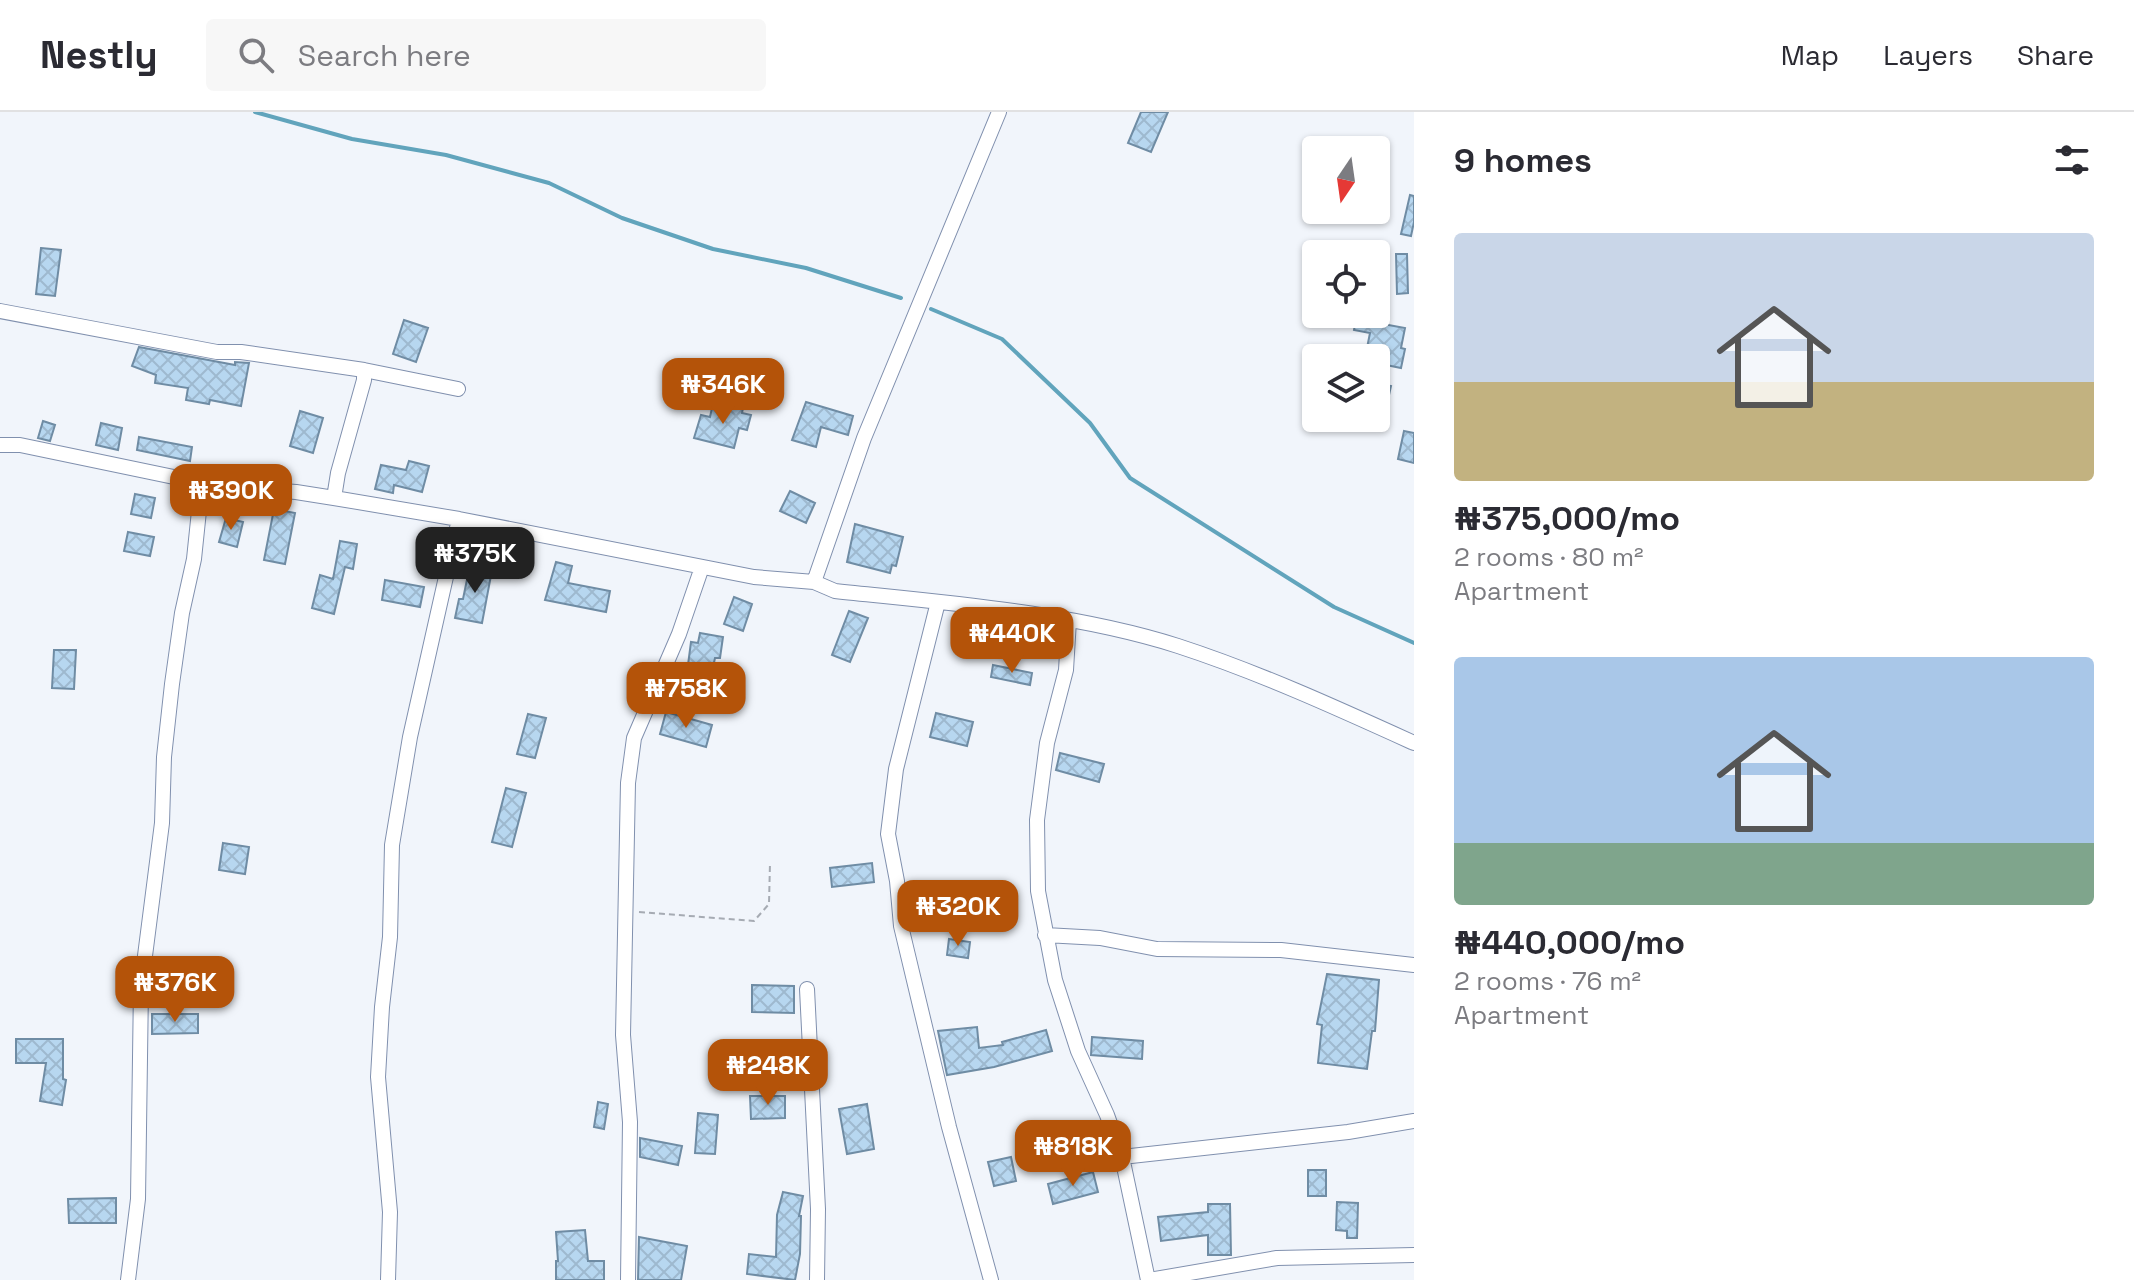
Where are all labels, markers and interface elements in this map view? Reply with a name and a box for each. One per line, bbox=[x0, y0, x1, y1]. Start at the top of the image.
search box bbox=[206, 19, 766, 91]
text: Nestly bbox=[40, 31, 158, 79]
icon: search bbox=[234, 33, 278, 77]
text: Search here bbox=[298, 36, 471, 75]
text: Map bbox=[1781, 37, 1839, 73]
text: Layers bbox=[1883, 37, 1973, 73]
text: Share bbox=[2017, 37, 2094, 73]
north arrow bbox=[1302, 136, 1390, 224]
map controls bbox=[1302, 136, 1390, 432]
icon: filters bbox=[2050, 138, 2094, 182]
text: 9 homes bbox=[1454, 139, 1592, 182]
button: locate bbox=[1302, 240, 1390, 328]
icon: home bbox=[1702, 285, 1846, 429]
button: layers bbox=[1302, 344, 1390, 432]
pin: ₦346K bbox=[667, 358, 779, 426]
text: ₦346K bbox=[680, 367, 766, 401]
pin: ₦390K bbox=[175, 464, 287, 532]
text: ₦390K bbox=[188, 473, 274, 507]
text: ₦375,000/mo bbox=[1454, 497, 1680, 540]
pin: ₦375K bbox=[419, 527, 531, 595]
text: ₦375K bbox=[433, 536, 517, 570]
text: 2 rooms · 80 m² bbox=[1454, 540, 1644, 574]
text: Apartment bbox=[1454, 574, 1589, 608]
pin: ₦440K bbox=[956, 607, 1068, 675]
text: ₦440K bbox=[968, 616, 1056, 650]
pin: ₦758K bbox=[630, 662, 742, 730]
text: ₦758K bbox=[645, 671, 727, 705]
icon: home bbox=[1702, 709, 1846, 853]
pin: ₦320K bbox=[902, 880, 1014, 948]
text: ₦320K bbox=[915, 889, 1001, 923]
text: ₦440,000/mo bbox=[1454, 921, 1685, 964]
pin: ₦376K bbox=[119, 956, 231, 1024]
text: 2 rooms · 76 m² bbox=[1454, 964, 1641, 998]
text: ₦376K bbox=[133, 965, 217, 999]
text: Apartment bbox=[1454, 998, 1589, 1032]
pin: ₦248K bbox=[712, 1039, 824, 1107]
text: ₦248K bbox=[726, 1048, 810, 1082]
pin: ₦818K bbox=[1017, 1120, 1129, 1188]
text: ₦818K bbox=[1033, 1129, 1113, 1163]

